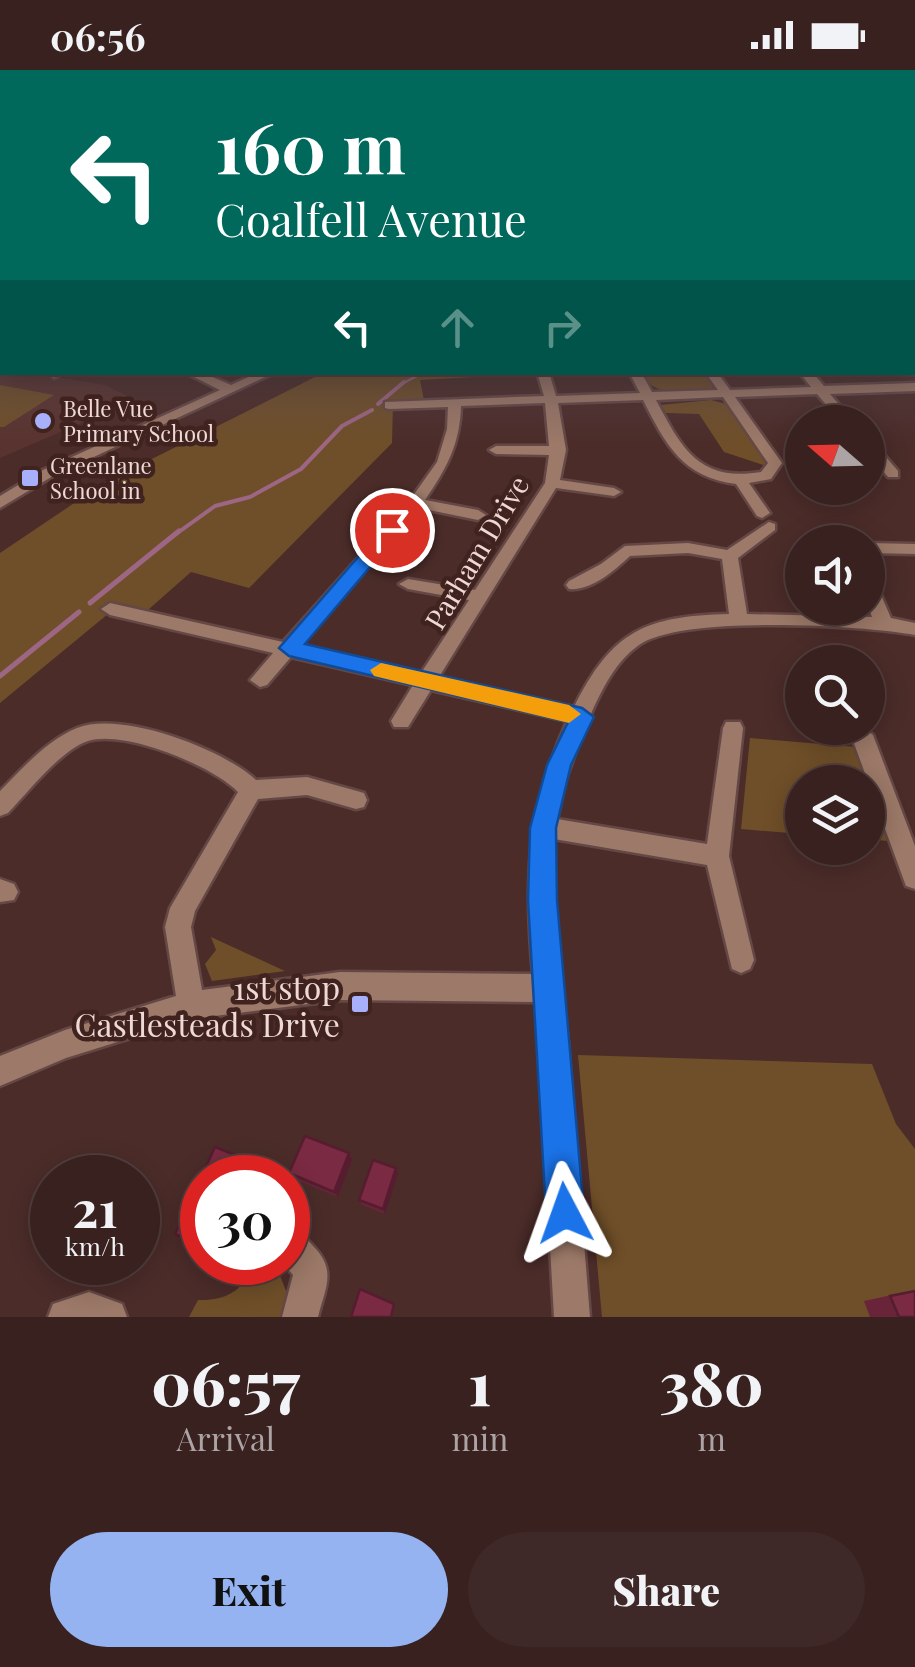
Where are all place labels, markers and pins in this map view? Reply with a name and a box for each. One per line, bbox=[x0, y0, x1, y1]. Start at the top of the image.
place label: Belle Vue Primary School bbox=[63, 393, 214, 448]
marker: Belle Vue Primary School bbox=[32, 410, 54, 432]
place label: Greenlane School in bbox=[50, 450, 152, 505]
marker: Greenlane School in bbox=[19, 467, 41, 489]
pin bbox=[350, 488, 435, 573]
place label: 1st stop Castlesteads Drive bbox=[74, 965, 340, 1045]
marker: 1st stop Castlesteads Drive bbox=[349, 993, 371, 1015]

